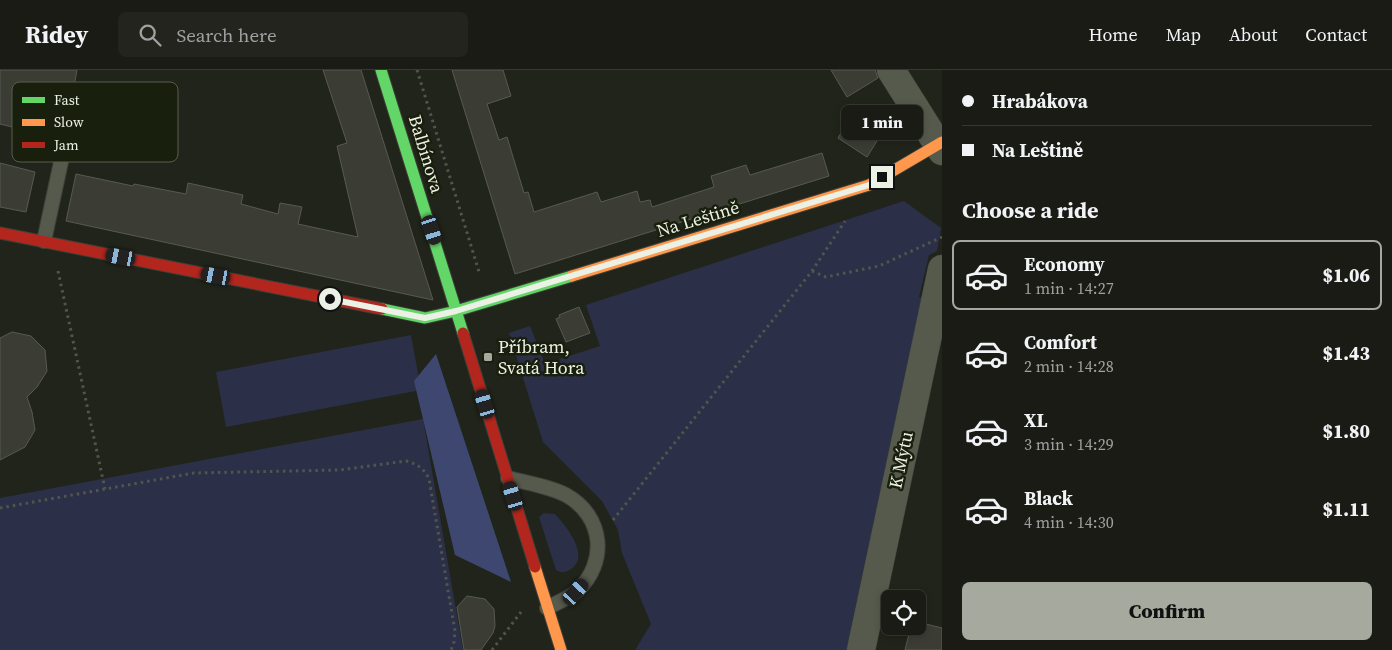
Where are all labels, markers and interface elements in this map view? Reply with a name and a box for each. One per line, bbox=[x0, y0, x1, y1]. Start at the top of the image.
search box bbox=[118, 12, 468, 57]
text: Ridey bbox=[25, 18, 88, 51]
icon: search bbox=[136, 21, 164, 49]
text: Search here bbox=[176, 22, 277, 48]
text: Home bbox=[1089, 22, 1138, 47]
text: Map bbox=[1166, 22, 1201, 47]
text: About bbox=[1229, 22, 1277, 47]
text: Contact bbox=[1305, 22, 1367, 47]
legend bbox=[12, 82, 178, 162]
text: Hrabákova bbox=[992, 88, 1088, 114]
text: Fast bbox=[54, 90, 80, 110]
callout: 1 min bbox=[841, 104, 923, 140]
text: 1 min bbox=[861, 111, 903, 133]
text: Slow bbox=[54, 112, 84, 132]
street label: Balbínova bbox=[403, 112, 450, 197]
text: Jam bbox=[53, 135, 79, 155]
text: Na Leštině bbox=[992, 137, 1083, 163]
route end bbox=[871, 166, 893, 188]
street label: Na Leštině bbox=[653, 194, 742, 243]
text: Choose a ride bbox=[962, 195, 1099, 225]
car bbox=[420, 213, 443, 247]
car bbox=[104, 247, 137, 267]
text: Economy bbox=[1024, 251, 1105, 277]
icon: car bbox=[964, 253, 1009, 298]
text: $1.06 bbox=[1322, 262, 1370, 288]
car bbox=[199, 266, 232, 286]
text: 1 min · 14:27 bbox=[1024, 277, 1114, 299]
route start bbox=[319, 288, 341, 310]
text: Comfort bbox=[1024, 329, 1097, 355]
icon: car bbox=[964, 331, 1009, 376]
place label: Příbram, Svatá Hora bbox=[498, 334, 585, 380]
text: $1.43 bbox=[1322, 340, 1370, 366]
marker: Příbram, Svatá Hora bbox=[482, 351, 494, 363]
text: 2 min · 14:28 bbox=[1024, 355, 1114, 377]
car bbox=[473, 387, 496, 421]
text: XL bbox=[1024, 407, 1047, 433]
icon: car bbox=[964, 409, 1009, 454]
text: $1.80 bbox=[1322, 418, 1370, 444]
street label: K Mýtu bbox=[882, 429, 919, 491]
text: 3 min · 14:29 bbox=[1024, 433, 1114, 455]
car bbox=[501, 479, 524, 513]
text: Black bbox=[1024, 485, 1073, 511]
icon: car bbox=[964, 487, 1009, 532]
text: $1.11 bbox=[1322, 496, 1370, 522]
text: 4 min · 14:30 bbox=[1024, 511, 1114, 533]
car bbox=[560, 576, 591, 608]
button: Confirm bbox=[962, 582, 1372, 640]
map controls bbox=[881, 590, 926, 635]
button: locate bbox=[881, 590, 926, 635]

